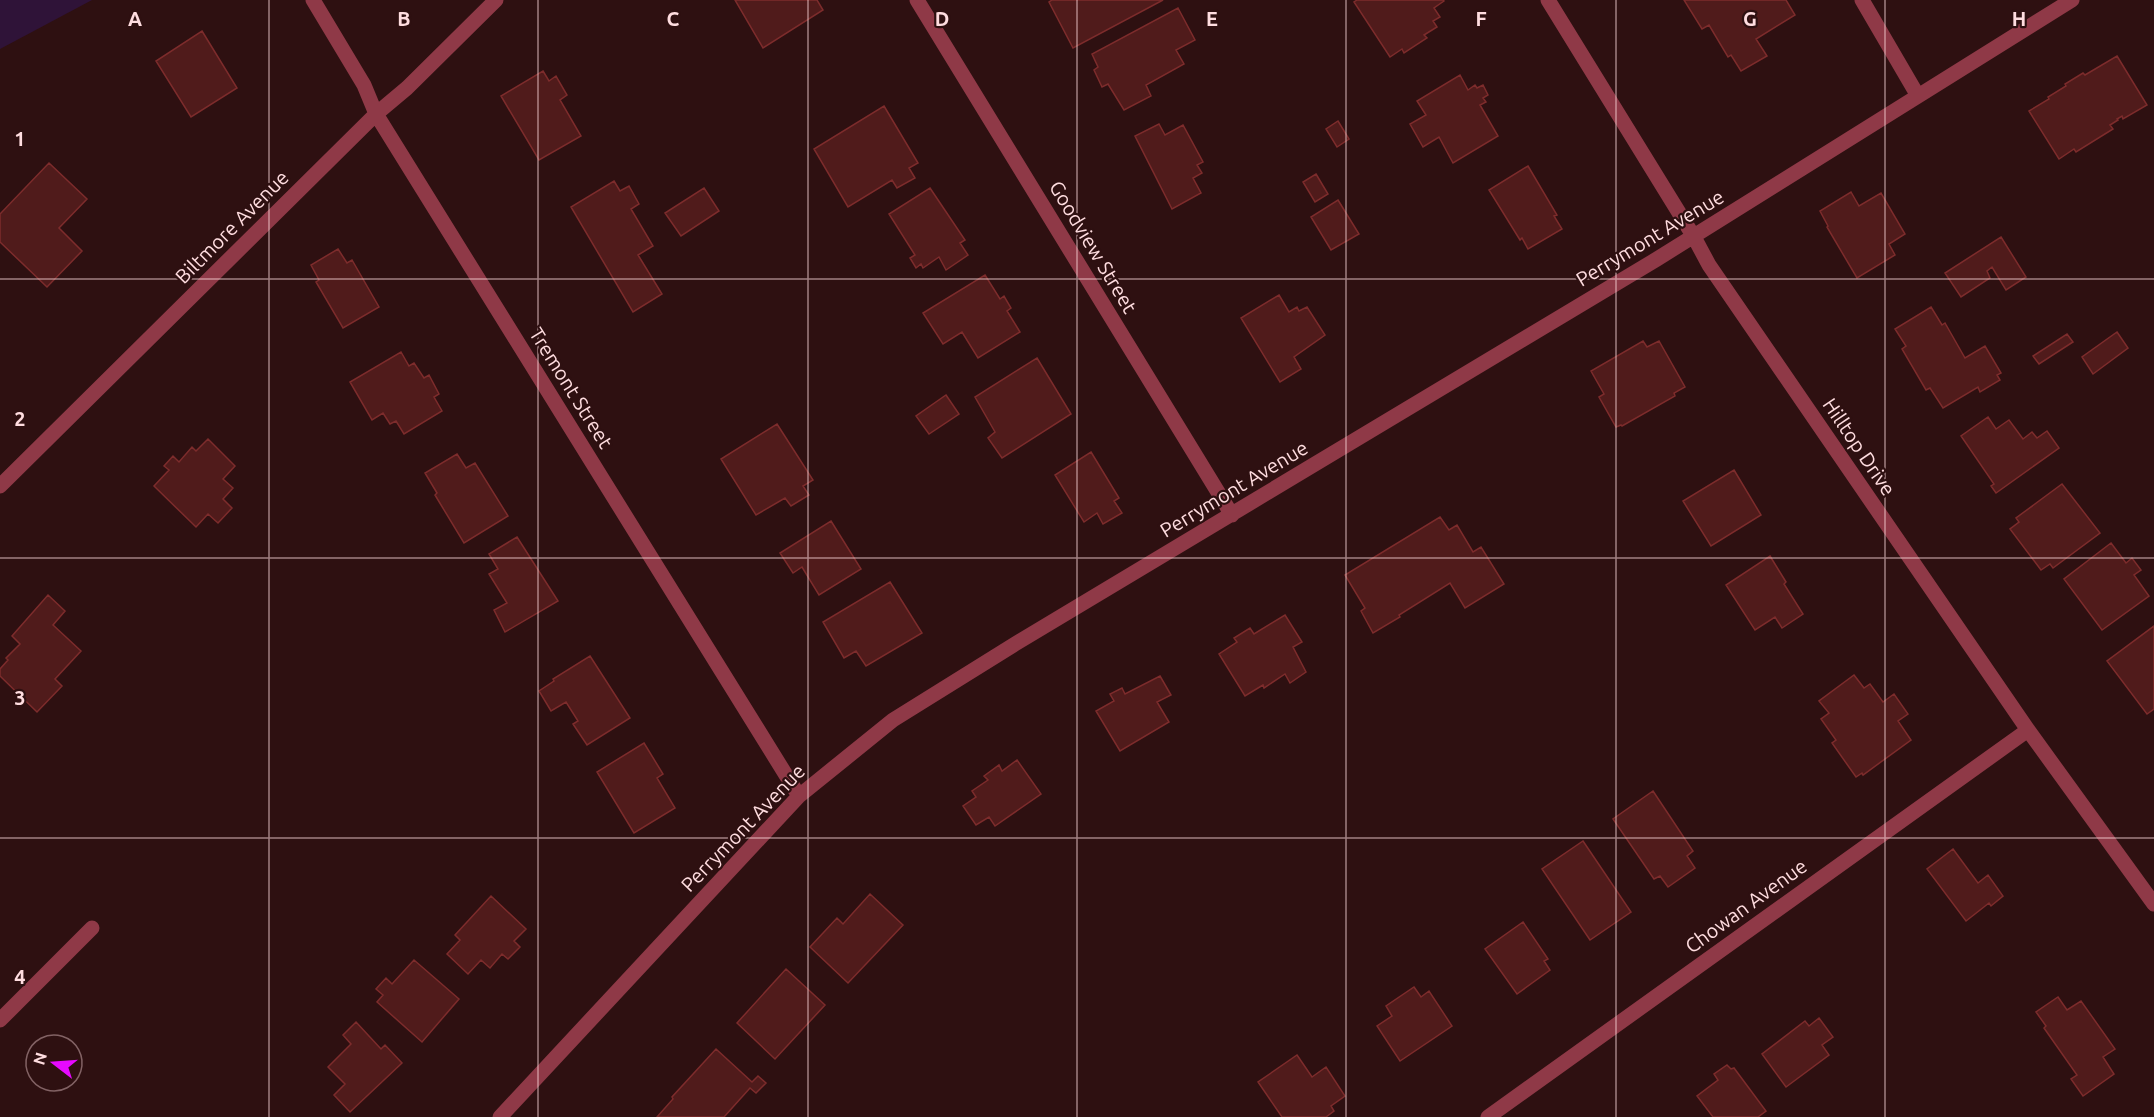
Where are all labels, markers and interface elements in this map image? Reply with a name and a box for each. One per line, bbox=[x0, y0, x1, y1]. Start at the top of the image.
text: A bbox=[128, 7, 142, 30]
text: B bbox=[397, 7, 411, 30]
text: C bbox=[667, 7, 680, 30]
text: D bbox=[935, 7, 949, 30]
text: E bbox=[1206, 7, 1218, 30]
text: F bbox=[1475, 7, 1487, 30]
text: G bbox=[1743, 7, 1757, 30]
text: H bbox=[2012, 7, 2026, 30]
text: 1 bbox=[14, 127, 26, 150]
street label: Biltmore Avenue bbox=[170, 165, 293, 288]
street label: Goodview Street bbox=[1045, 177, 1142, 317]
street label: Perrymont Avenue bbox=[1572, 184, 1728, 291]
street label: Tremont Street bbox=[525, 323, 618, 452]
street label: Hilltop Drive bbox=[1818, 394, 1900, 500]
text: 2 bbox=[14, 407, 26, 430]
street label: Perrymont Avenue bbox=[1156, 435, 1312, 542]
text: 3 bbox=[14, 686, 26, 709]
street label: Perrymont Avenue bbox=[676, 759, 809, 896]
street label: Chowan Avenue bbox=[1680, 854, 1811, 957]
text: 4 bbox=[14, 965, 26, 988]
north arrow bbox=[24, 1033, 84, 1093]
text: N bbox=[29, 1050, 50, 1067]

